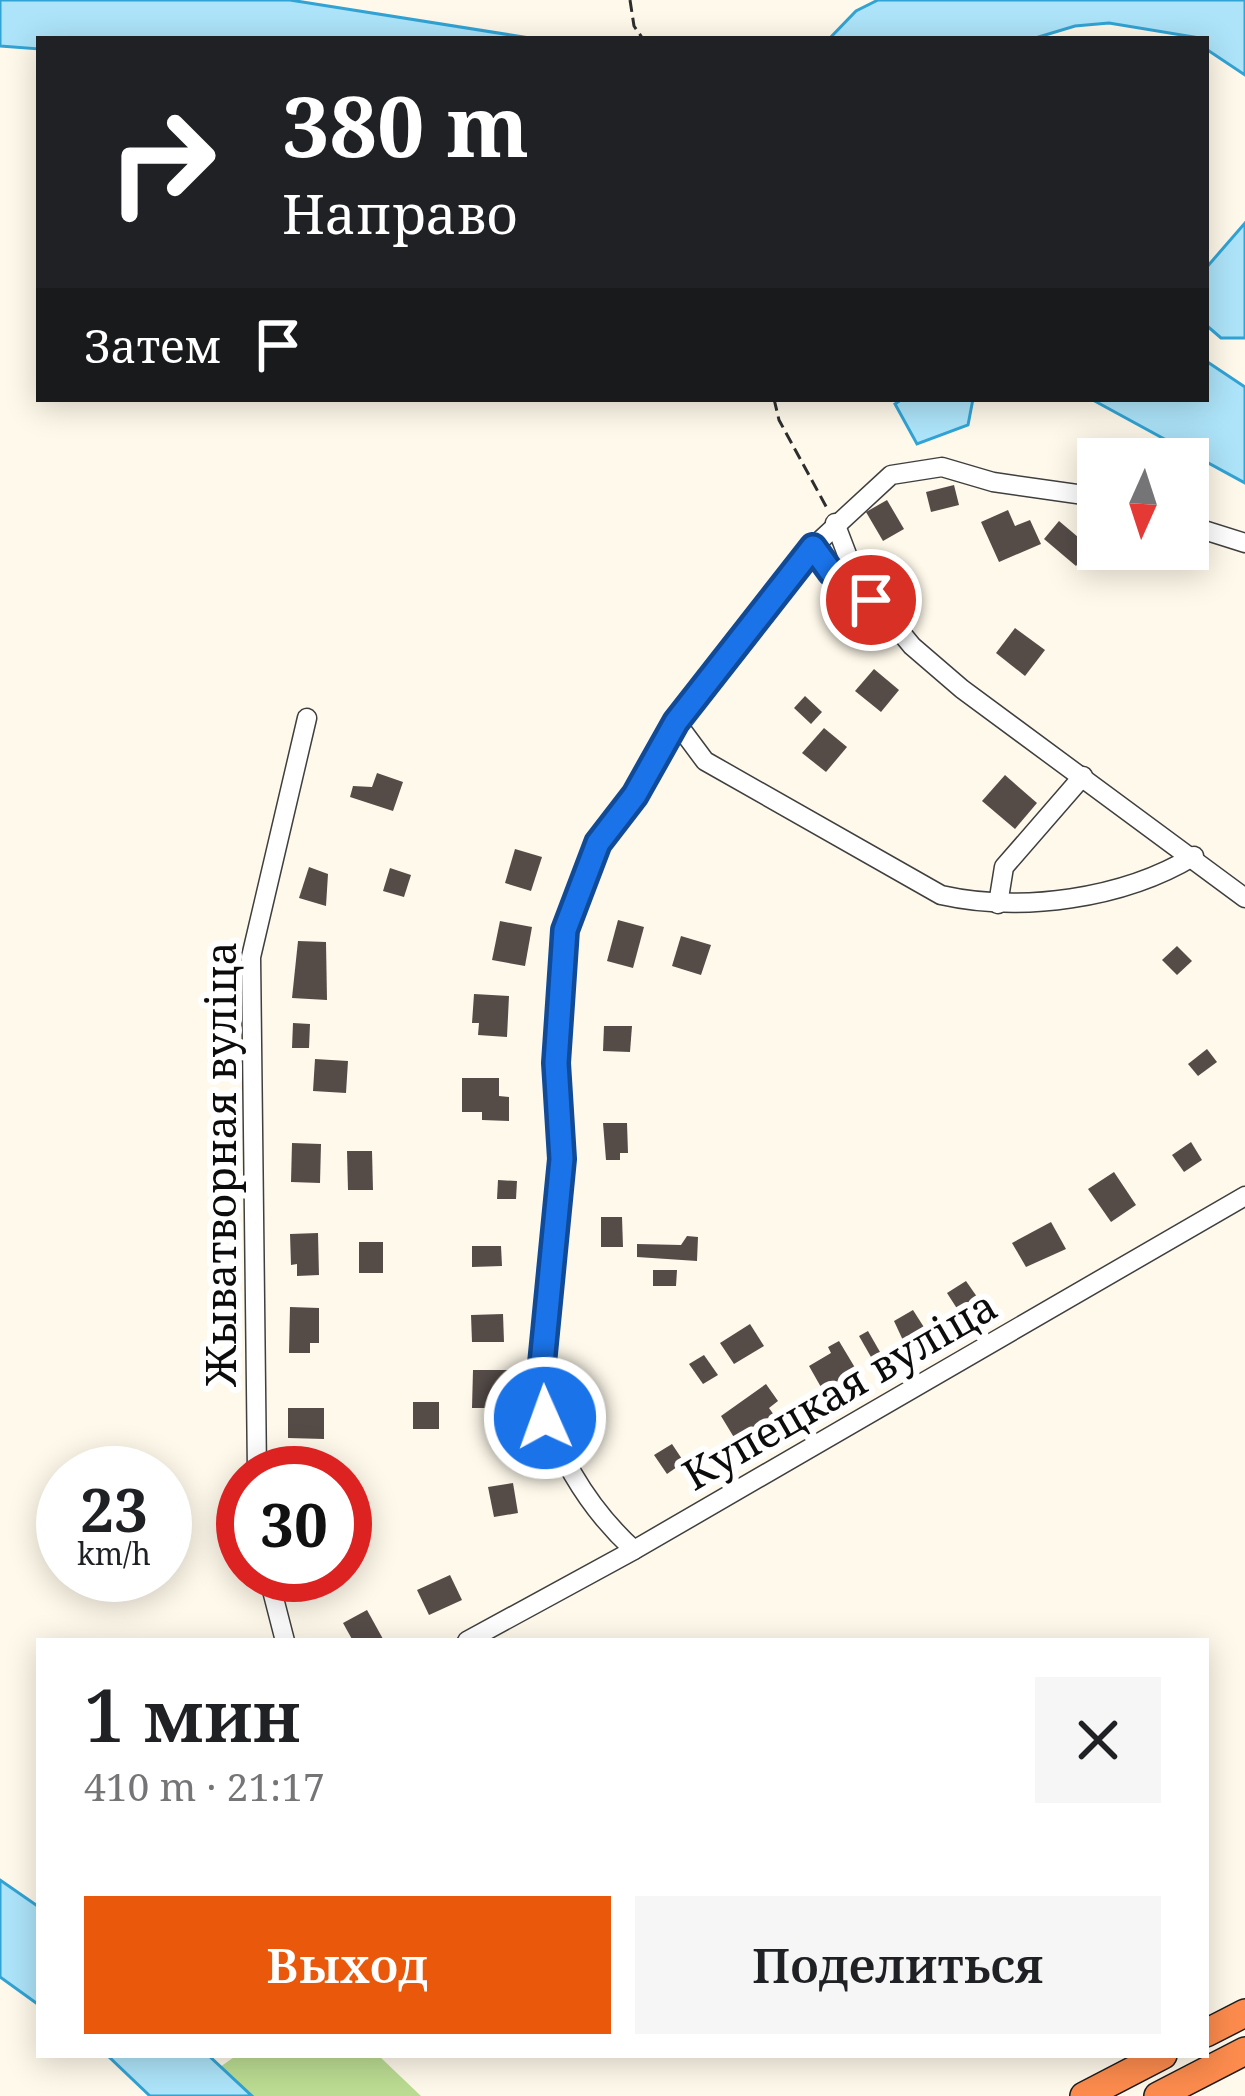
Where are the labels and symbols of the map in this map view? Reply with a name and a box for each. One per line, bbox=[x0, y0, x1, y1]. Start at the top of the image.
north arrow bbox=[1077, 438, 1209, 570]
pin bbox=[820, 549, 922, 651]
street label: Жыватворная вуліца bbox=[191, 941, 248, 1388]
street label: Купецкая вуліца bbox=[671, 1276, 1007, 1502]
position arrow bbox=[482, 1355, 608, 1481]
speed limit sign: 30 bbox=[216, 1446, 372, 1602]

